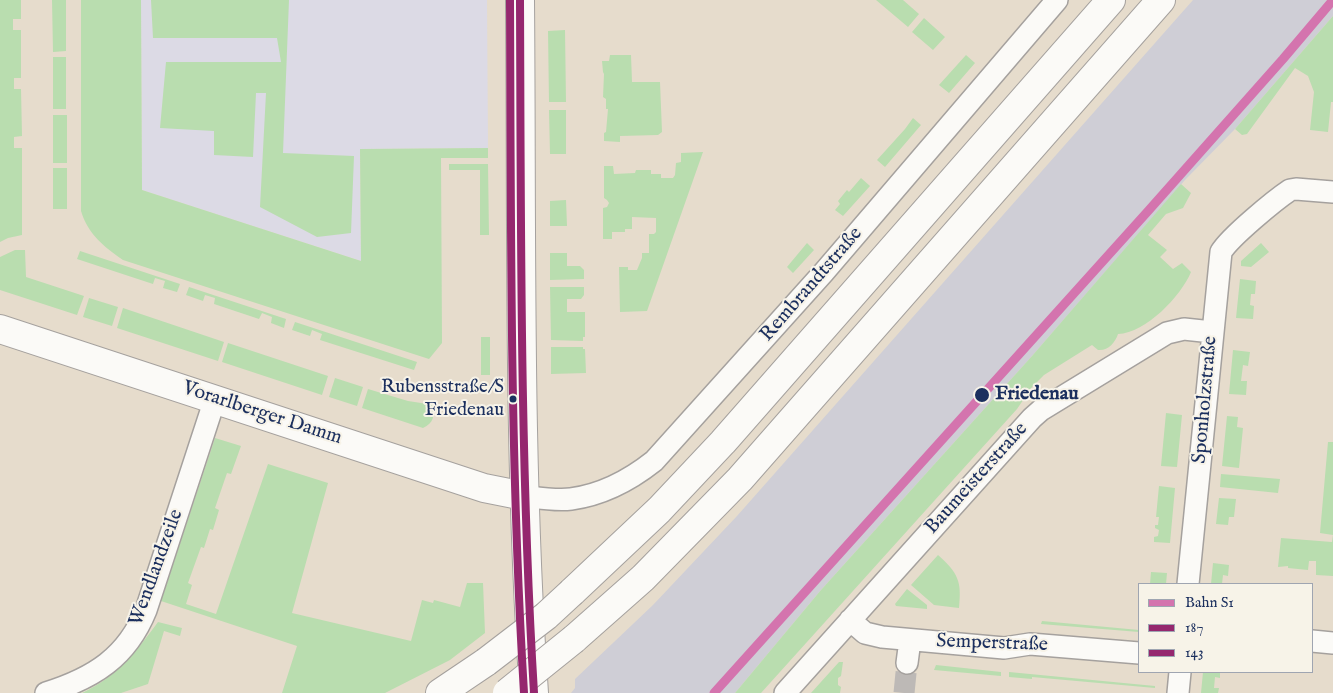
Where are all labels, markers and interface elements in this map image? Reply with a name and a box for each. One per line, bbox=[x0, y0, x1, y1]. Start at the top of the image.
street label: Rembrandtstraße bbox=[756, 223, 868, 347]
street label: Sponholzstraße bbox=[1188, 335, 1224, 465]
street label: Vorarlberger Damm bbox=[179, 377, 345, 451]
place label: Rubensstraße/S Friedenau bbox=[381, 377, 504, 421]
place label: Friedenau bbox=[995, 383, 1079, 407]
marker: Friedenau bbox=[973, 386, 991, 404]
marker: Rubensstraße/S Friedenau bbox=[508, 394, 518, 404]
street label: Baumeisterstraße bbox=[921, 418, 1033, 540]
street label: Wendlandzeile bbox=[125, 506, 189, 630]
legend bbox=[1138, 583, 1313, 673]
text: Bahn S1 bbox=[1185, 593, 1234, 612]
text: 187 bbox=[1185, 618, 1204, 637]
street label: Semperstraße bbox=[936, 630, 1048, 658]
text: 143 bbox=[1185, 643, 1204, 662]

